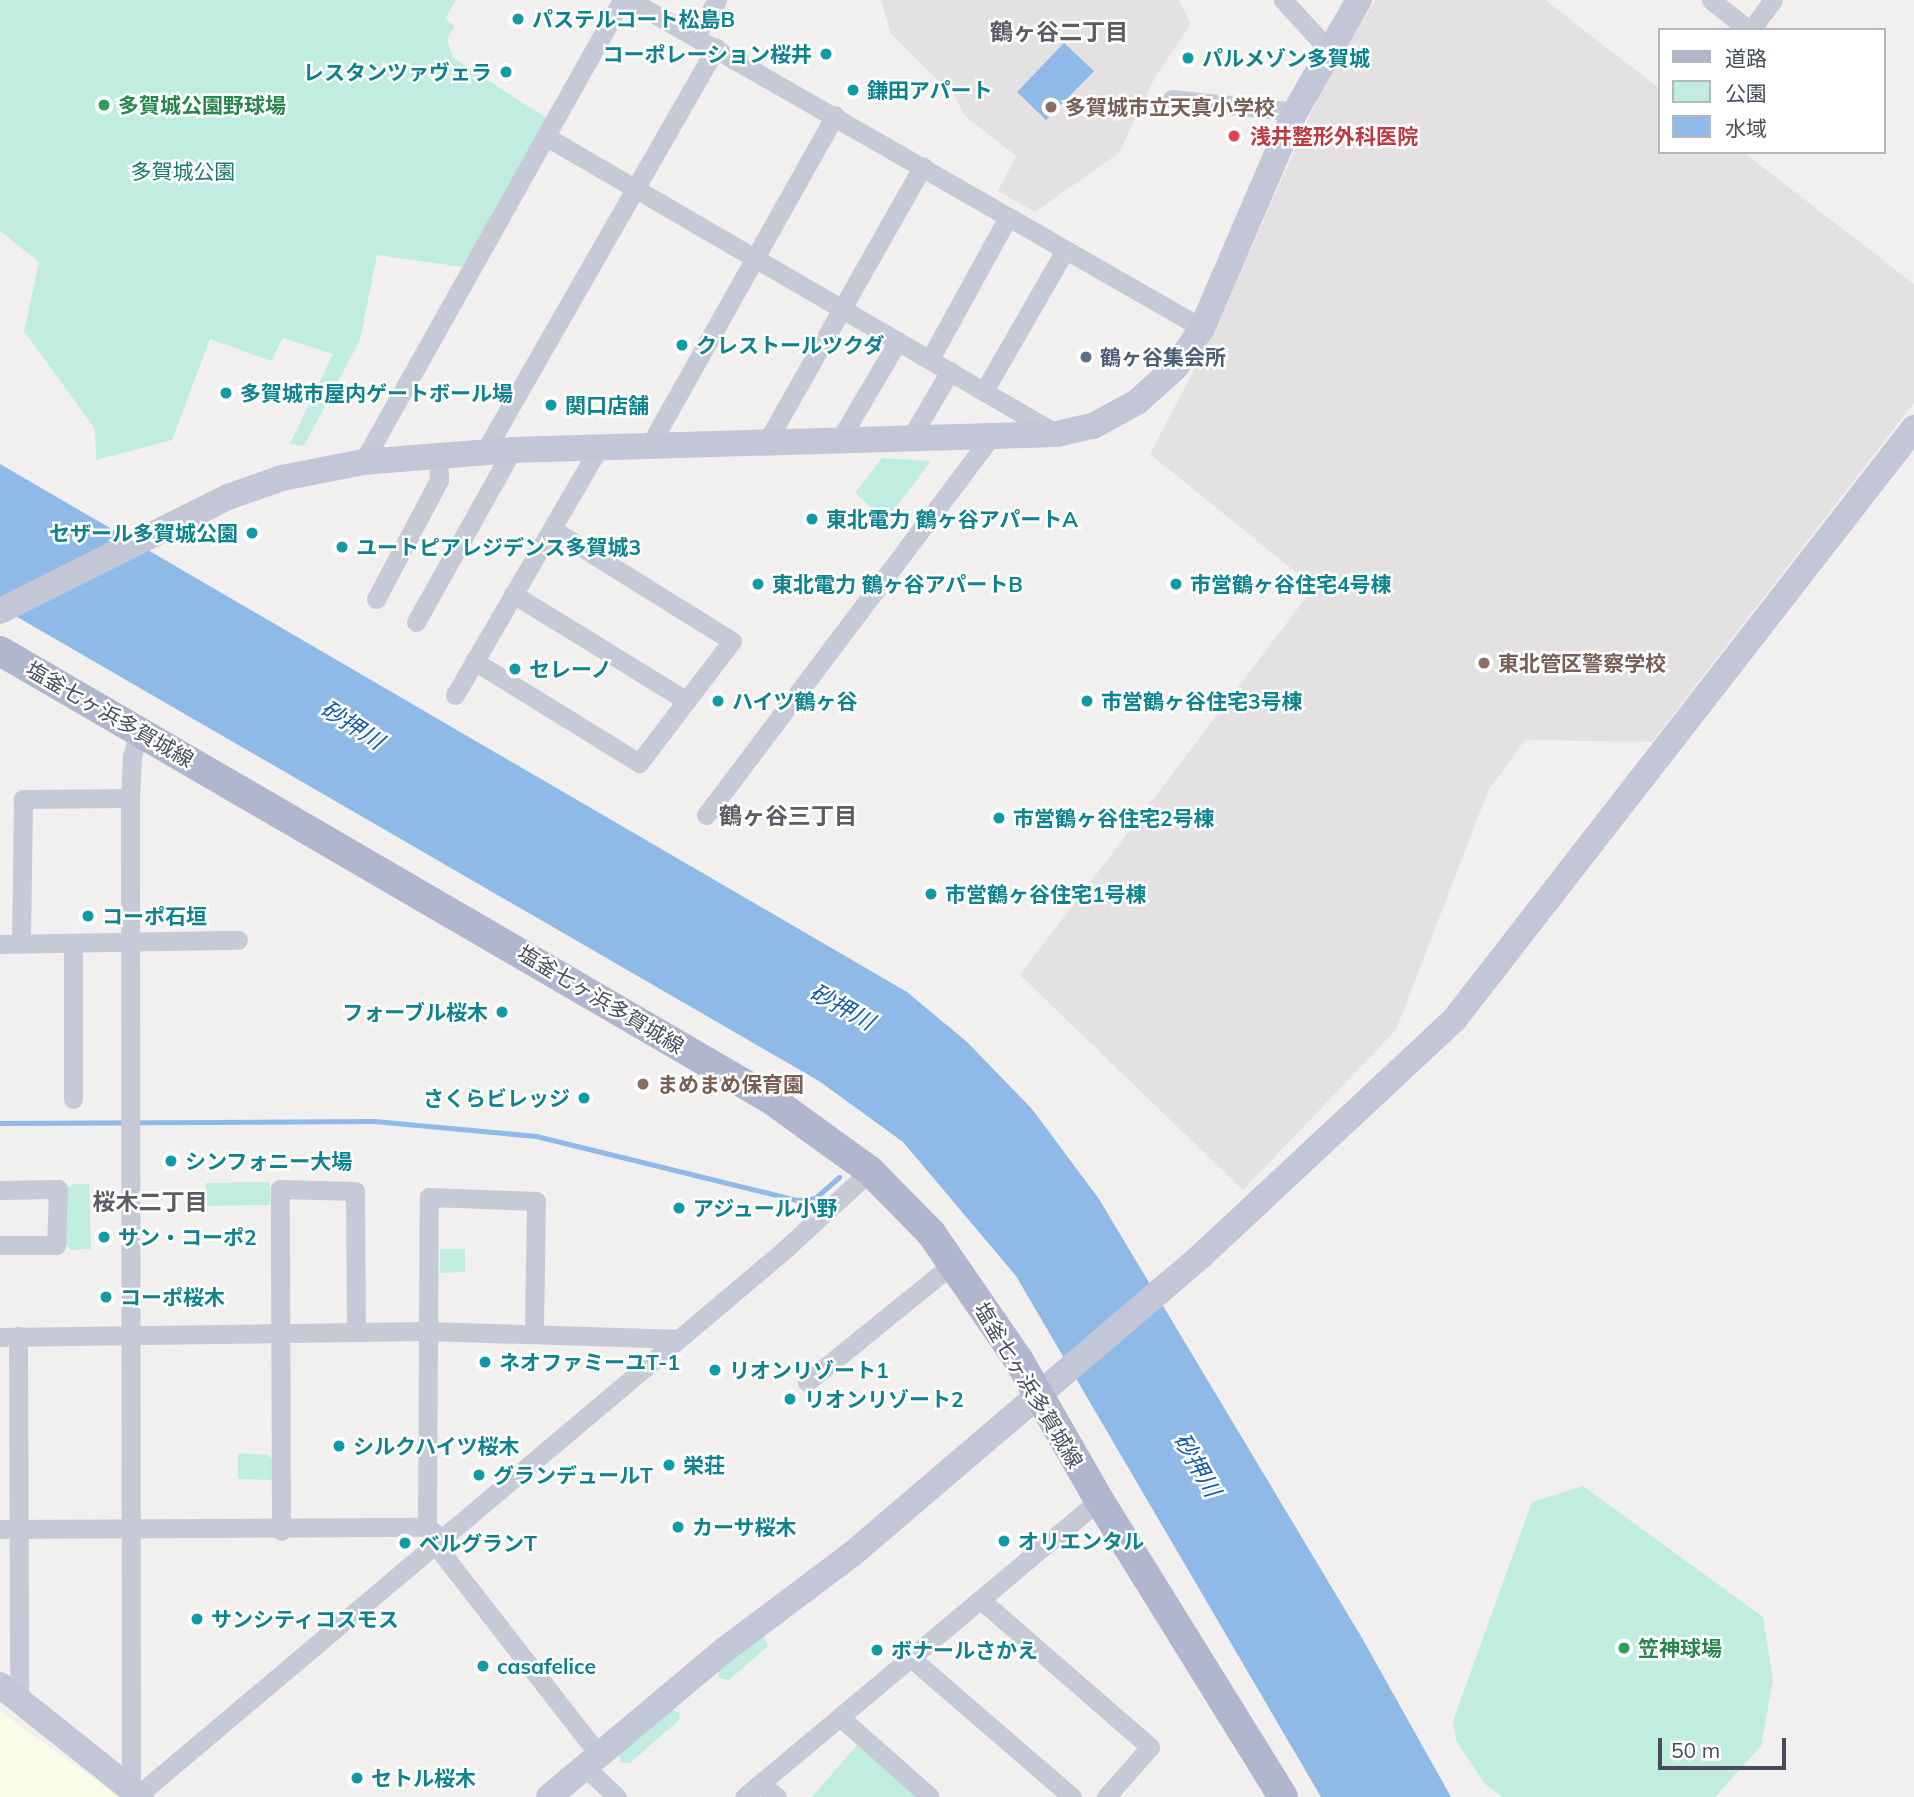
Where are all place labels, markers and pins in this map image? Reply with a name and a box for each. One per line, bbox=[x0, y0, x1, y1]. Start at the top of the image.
place label: パステルコート松島B bbox=[532, 6, 735, 32]
marker: パステルコート松島B bbox=[510, 11, 526, 27]
place label: コーポレーション桜井 bbox=[602, 41, 812, 67]
place label: パルメゾン多賀城 bbox=[1202, 45, 1370, 71]
marker: コーポレーション桜井 bbox=[818, 46, 834, 62]
marker: パルメゾン多賀城 bbox=[1180, 50, 1196, 66]
place label: レスタンツァヴェラ bbox=[303, 59, 492, 85]
marker: レスタンツァヴェラ bbox=[498, 64, 514, 80]
place label: 鎌田アパート bbox=[867, 77, 993, 103]
marker: 鎌田アパート bbox=[845, 82, 861, 98]
place label: 多賀城公園野球場 bbox=[118, 92, 286, 118]
place label: 多賀城市立天真小学校 bbox=[1065, 94, 1275, 120]
marker: 多賀城公園野球場 bbox=[96, 97, 112, 113]
marker: 多賀城市立天真小学校 bbox=[1043, 99, 1059, 115]
place label: 浅井整形外科医院 bbox=[1250, 123, 1418, 149]
marker: 浅井整形外科医院 bbox=[1224, 126, 1244, 146]
place label: クレストールツクダ bbox=[696, 332, 885, 358]
marker: クレストールツクダ bbox=[674, 337, 690, 353]
place label: 鶴ヶ谷集会所 bbox=[1100, 344, 1226, 370]
marker: 鶴ヶ谷集会所 bbox=[1078, 349, 1094, 365]
place label: 多賀城市屋内ゲートボール場 bbox=[240, 380, 513, 406]
marker: 多賀城市屋内ゲートボール場 bbox=[218, 385, 234, 401]
place label: 関口店舗 bbox=[565, 392, 649, 418]
marker: 関口店舗 bbox=[543, 397, 559, 413]
place label: 東北電力 鶴ヶ谷アパートA bbox=[826, 506, 1079, 532]
marker: 東北電力 鶴ヶ谷アパートA bbox=[804, 511, 820, 527]
place label: セザール多賀城公園 bbox=[49, 520, 238, 546]
marker: セザール多賀城公園 bbox=[244, 525, 260, 541]
place label: ユートピアレジデンス多賀城3 bbox=[356, 534, 642, 560]
marker: ユートピアレジデンス多賀城3 bbox=[334, 539, 350, 555]
place label: 東北電力 鶴ヶ谷アパートB bbox=[772, 571, 1023, 597]
place label: 市営鶴ヶ谷住宅4号棟 bbox=[1190, 571, 1392, 597]
marker: 東北電力 鶴ヶ谷アパートB bbox=[750, 576, 766, 592]
marker: 市営鶴ヶ谷住宅4号棟 bbox=[1168, 576, 1184, 592]
place label: 東北管区警察学校 bbox=[1498, 650, 1666, 676]
marker: 東北管区警察学校 bbox=[1476, 655, 1492, 671]
place label: セレーノ bbox=[529, 656, 613, 682]
marker: セレーノ bbox=[507, 661, 523, 677]
place label: ハイツ鶴ヶ谷 bbox=[732, 688, 858, 714]
place label: 市営鶴ヶ谷住宅3号棟 bbox=[1101, 688, 1303, 714]
marker: ハイツ鶴ヶ谷 bbox=[710, 693, 726, 709]
marker: 市営鶴ヶ谷住宅3号棟 bbox=[1079, 693, 1095, 709]
place label: 市営鶴ヶ谷住宅2号棟 bbox=[1013, 805, 1215, 831]
marker: 市営鶴ヶ谷住宅2号棟 bbox=[991, 810, 1007, 826]
place label: 市営鶴ヶ谷住宅1号棟 bbox=[945, 881, 1147, 907]
marker: 市営鶴ヶ谷住宅1号棟 bbox=[923, 886, 939, 902]
place label: コーポ石垣 bbox=[102, 903, 207, 929]
marker: コーポ石垣 bbox=[80, 908, 96, 924]
place label: フォーブル桜木 bbox=[341, 999, 488, 1025]
marker: フォーブル桜木 bbox=[494, 1004, 510, 1020]
place label: まめまめ保育園 bbox=[657, 1071, 804, 1097]
marker: まめまめ保育園 bbox=[635, 1076, 651, 1092]
place label: さくらビレッジ bbox=[423, 1085, 570, 1111]
marker: さくらビレッジ bbox=[576, 1090, 592, 1106]
place label: シンフォニー大場 bbox=[185, 1148, 353, 1174]
marker: シンフォニー大場 bbox=[163, 1153, 179, 1169]
place label: アジュール小野 bbox=[693, 1195, 840, 1221]
marker: アジュール小野 bbox=[671, 1200, 687, 1216]
place label: サン・コーポ2 bbox=[118, 1224, 257, 1250]
marker: サン・コーポ2 bbox=[96, 1229, 112, 1245]
place label: コーポ桜木 bbox=[120, 1284, 225, 1310]
marker: コーポ桜木 bbox=[98, 1289, 114, 1305]
place label: ネオファミーユT-1 bbox=[499, 1349, 680, 1375]
marker: ネオファミーユT-1 bbox=[477, 1354, 493, 1370]
place label: リオンリゾート1 bbox=[729, 1357, 889, 1383]
marker: リオンリゾート1 bbox=[707, 1362, 723, 1378]
place label: リオンリゾート2 bbox=[804, 1386, 964, 1412]
marker: リオンリゾート2 bbox=[782, 1391, 798, 1407]
place label: シルクハイツ桜木 bbox=[353, 1433, 521, 1459]
marker: シルクハイツ桜木 bbox=[331, 1438, 347, 1454]
place label: 栄荘 bbox=[683, 1452, 725, 1478]
marker: 栄荘 bbox=[661, 1457, 677, 1473]
place label: グランデュールT bbox=[493, 1462, 653, 1488]
marker: グランデュールT bbox=[471, 1467, 487, 1483]
place label: カーサ桜木 bbox=[692, 1514, 797, 1540]
marker: カーサ桜木 bbox=[670, 1519, 686, 1535]
place label: オリエンタル bbox=[1018, 1528, 1144, 1554]
place label: ベルグランT bbox=[419, 1530, 537, 1556]
marker: オリエンタル bbox=[996, 1533, 1012, 1549]
marker: ベルグランT bbox=[397, 1535, 413, 1551]
place label: サンシティコスモス bbox=[211, 1606, 400, 1632]
marker: サンシティコスモス bbox=[189, 1611, 205, 1627]
place label: 笠神球場 bbox=[1638, 1635, 1722, 1661]
place label: ボナールさかえ bbox=[891, 1637, 1038, 1663]
marker: 笠神球場 bbox=[1616, 1640, 1632, 1656]
marker: ボナールさかえ bbox=[869, 1642, 885, 1658]
place label: casafelice bbox=[497, 1653, 596, 1679]
marker: casafelice bbox=[475, 1658, 491, 1674]
place label: セトル桜木 bbox=[371, 1765, 476, 1791]
marker: セトル桜木 bbox=[349, 1770, 365, 1786]

